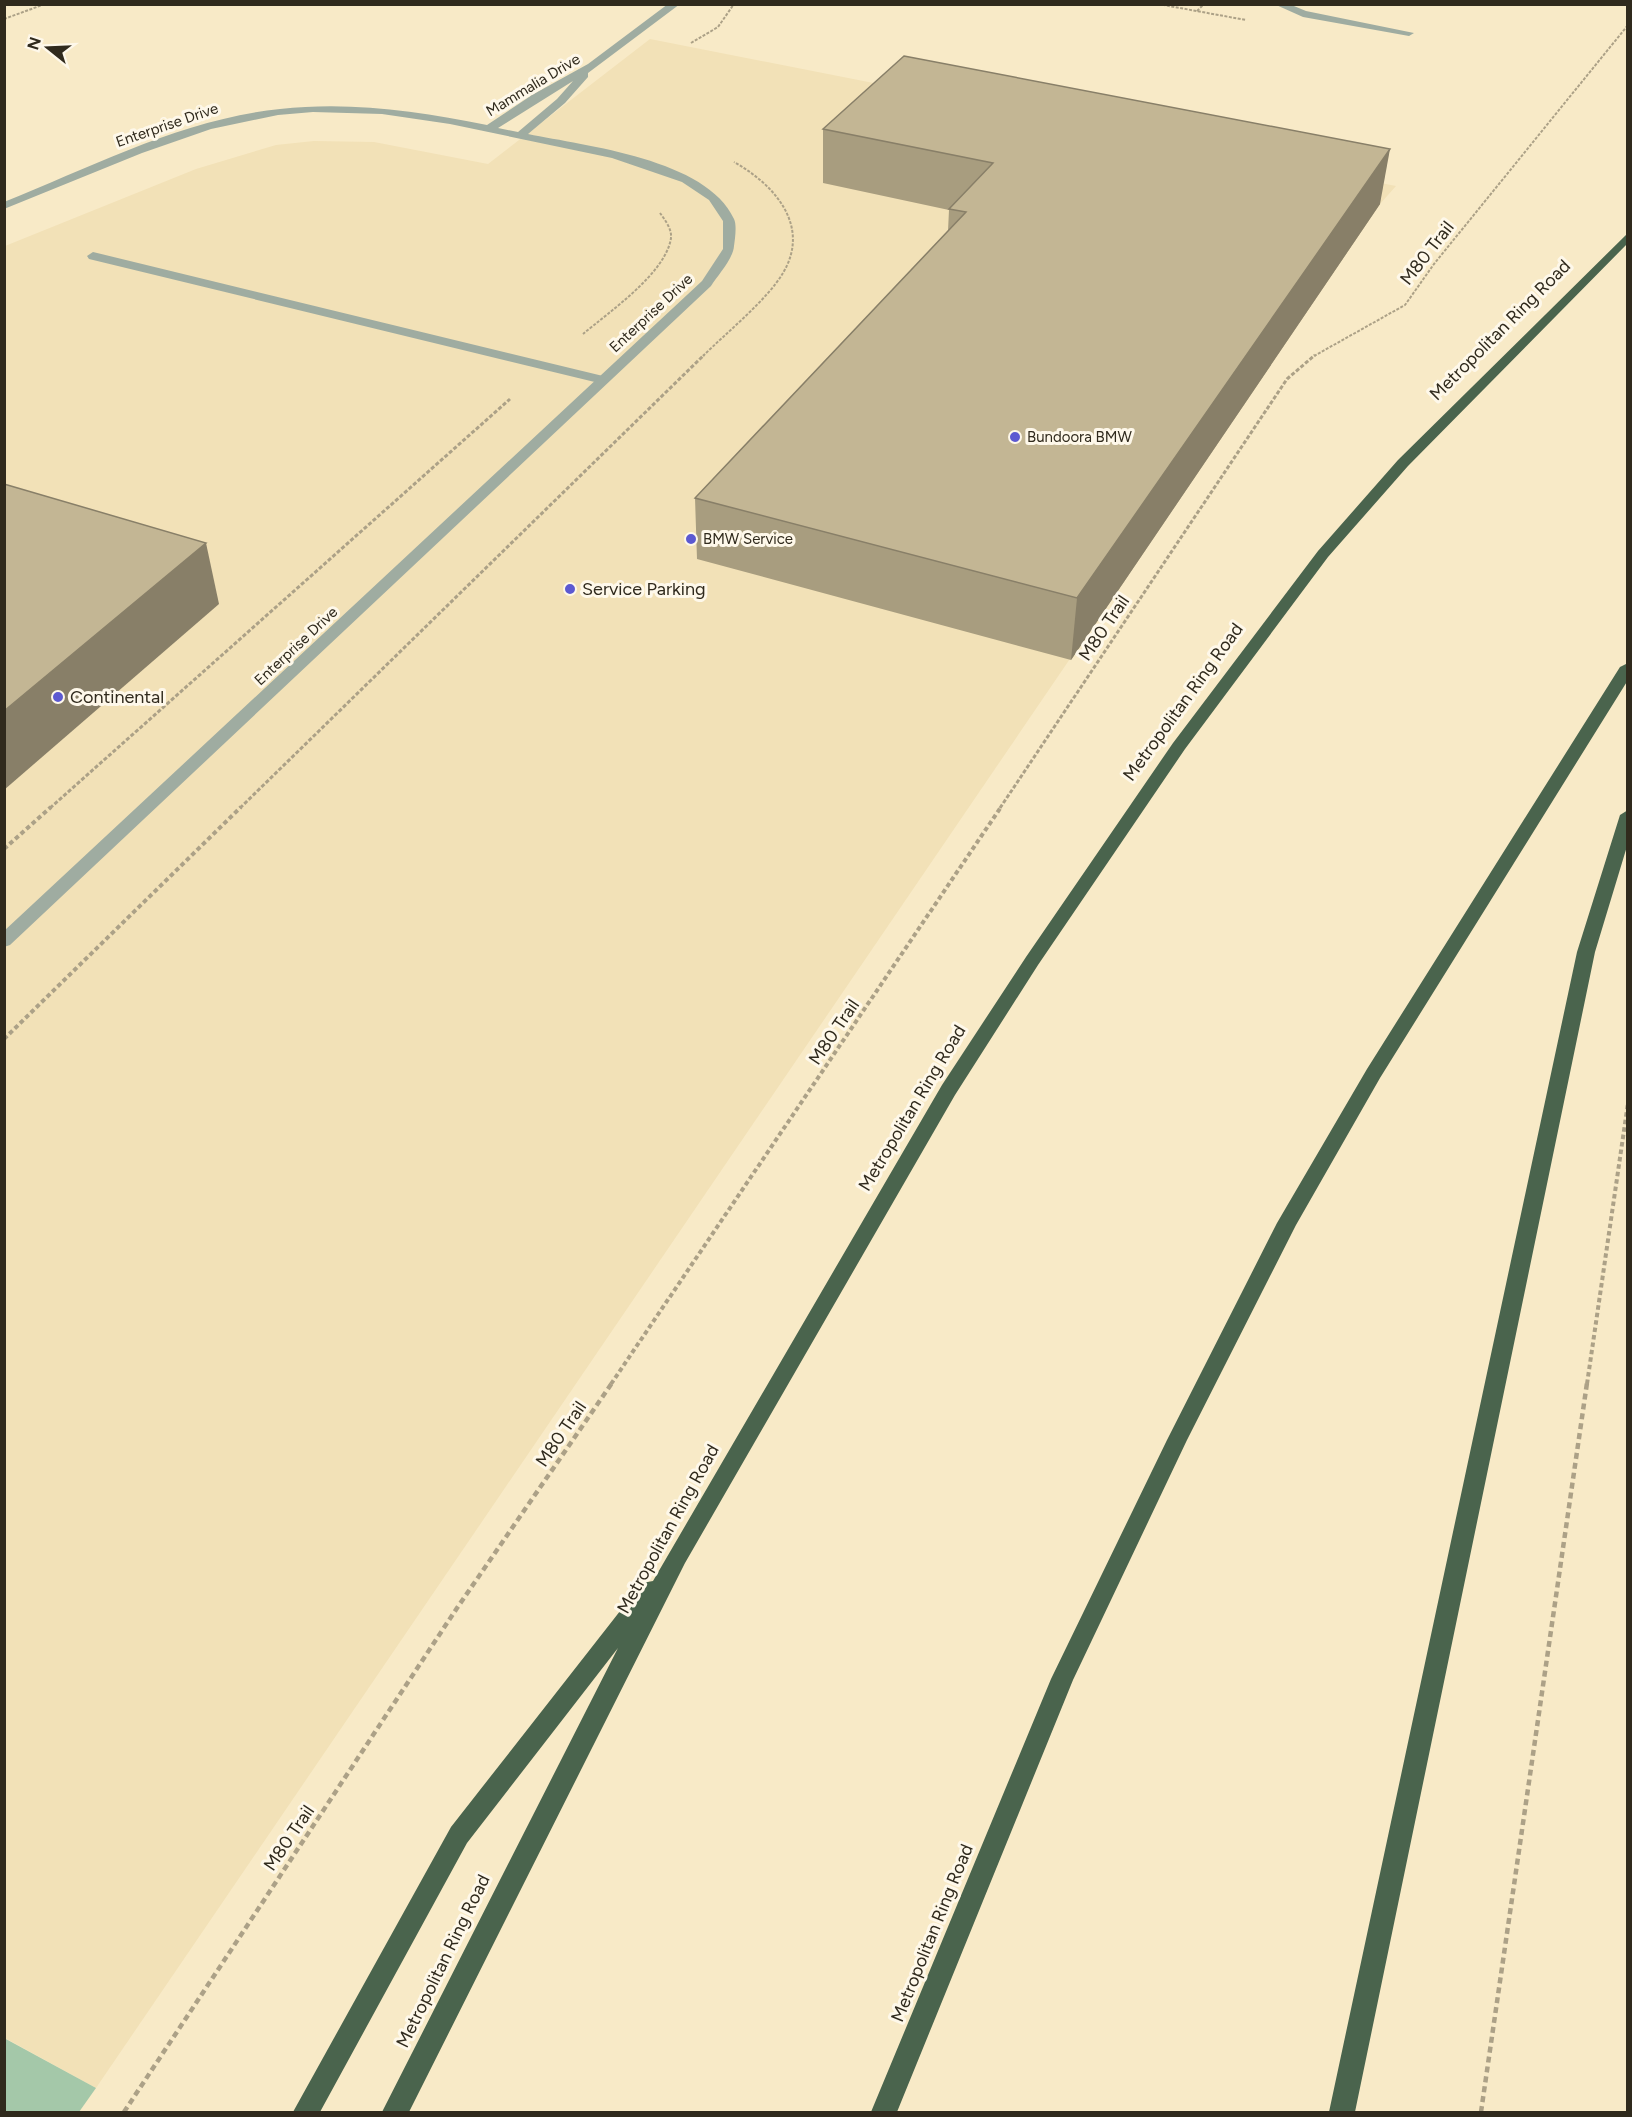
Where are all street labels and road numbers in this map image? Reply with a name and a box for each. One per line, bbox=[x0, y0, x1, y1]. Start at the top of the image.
street label: Mammalia Drive bbox=[483, 50, 583, 120]
street label: Enterprise Drive bbox=[113, 99, 221, 151]
street label: M80 Trail bbox=[1395, 217, 1459, 289]
street label: Metropolitan Ring Road bbox=[1425, 255, 1575, 405]
street label: Enterprise Drive bbox=[606, 270, 696, 356]
street label: M80 Trail bbox=[1074, 591, 1134, 665]
street label: Enterprise Drive bbox=[251, 603, 341, 689]
street label: Metropolitan Ring Road bbox=[1118, 619, 1248, 785]
street label: M80 Trail bbox=[804, 995, 864, 1069]
street label: Metropolitan Ring Road bbox=[854, 1021, 970, 1195]
street label: M80 Trail bbox=[531, 1397, 591, 1471]
street label: Metropolitan Ring Road bbox=[612, 1441, 724, 1617]
street label: M80 Trail bbox=[259, 1801, 319, 1875]
street label: Metropolitan Ring Road bbox=[886, 1841, 978, 2025]
street label: Metropolitan Ring Road bbox=[391, 1871, 495, 2051]

